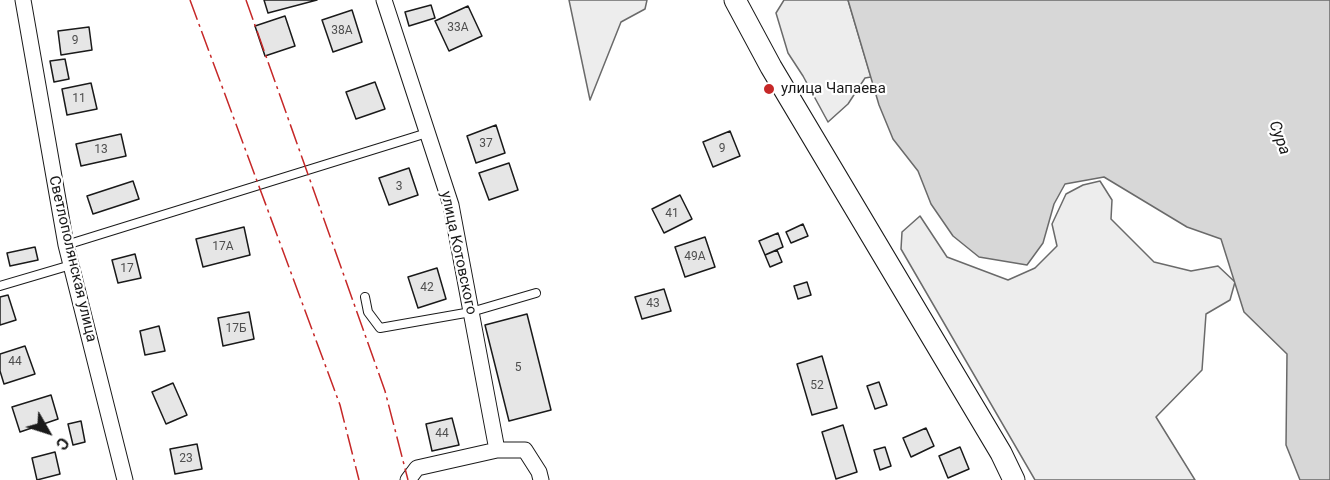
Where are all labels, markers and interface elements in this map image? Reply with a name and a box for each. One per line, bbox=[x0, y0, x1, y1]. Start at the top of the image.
house number: 33А bbox=[447, 21, 469, 35]
house number: 38А bbox=[331, 24, 353, 38]
house number: 9 bbox=[72, 34, 78, 48]
place label: улица Чапаева bbox=[781, 80, 886, 98]
marker: улица Чапаева bbox=[762, 82, 776, 96]
house number: 11 bbox=[72, 92, 86, 106]
water label: Сура bbox=[1264, 118, 1294, 158]
house number: 37 bbox=[479, 137, 493, 151]
house number: 9 bbox=[719, 142, 725, 156]
house number: 13 bbox=[94, 143, 108, 157]
street label: Светлополянская улица bbox=[44, 174, 100, 344]
house number: 3 bbox=[396, 180, 402, 194]
street label: улица Котовского bbox=[436, 190, 480, 316]
house number: 41 bbox=[665, 207, 679, 221]
house number: 17А bbox=[212, 240, 234, 254]
house number: 49А bbox=[684, 250, 706, 264]
house number: 17 bbox=[120, 262, 134, 276]
house number: 42 bbox=[420, 281, 434, 295]
house number: 43 bbox=[646, 297, 660, 311]
house number: 17Б bbox=[225, 322, 247, 336]
house number: 44 bbox=[8, 355, 22, 369]
house number: 5 bbox=[515, 361, 521, 375]
house number: 52 bbox=[810, 379, 824, 393]
north arrow bbox=[18, 402, 78, 462]
house number: 44 bbox=[435, 427, 449, 441]
text: С bbox=[52, 434, 73, 454]
house number: 23 bbox=[179, 452, 193, 466]

